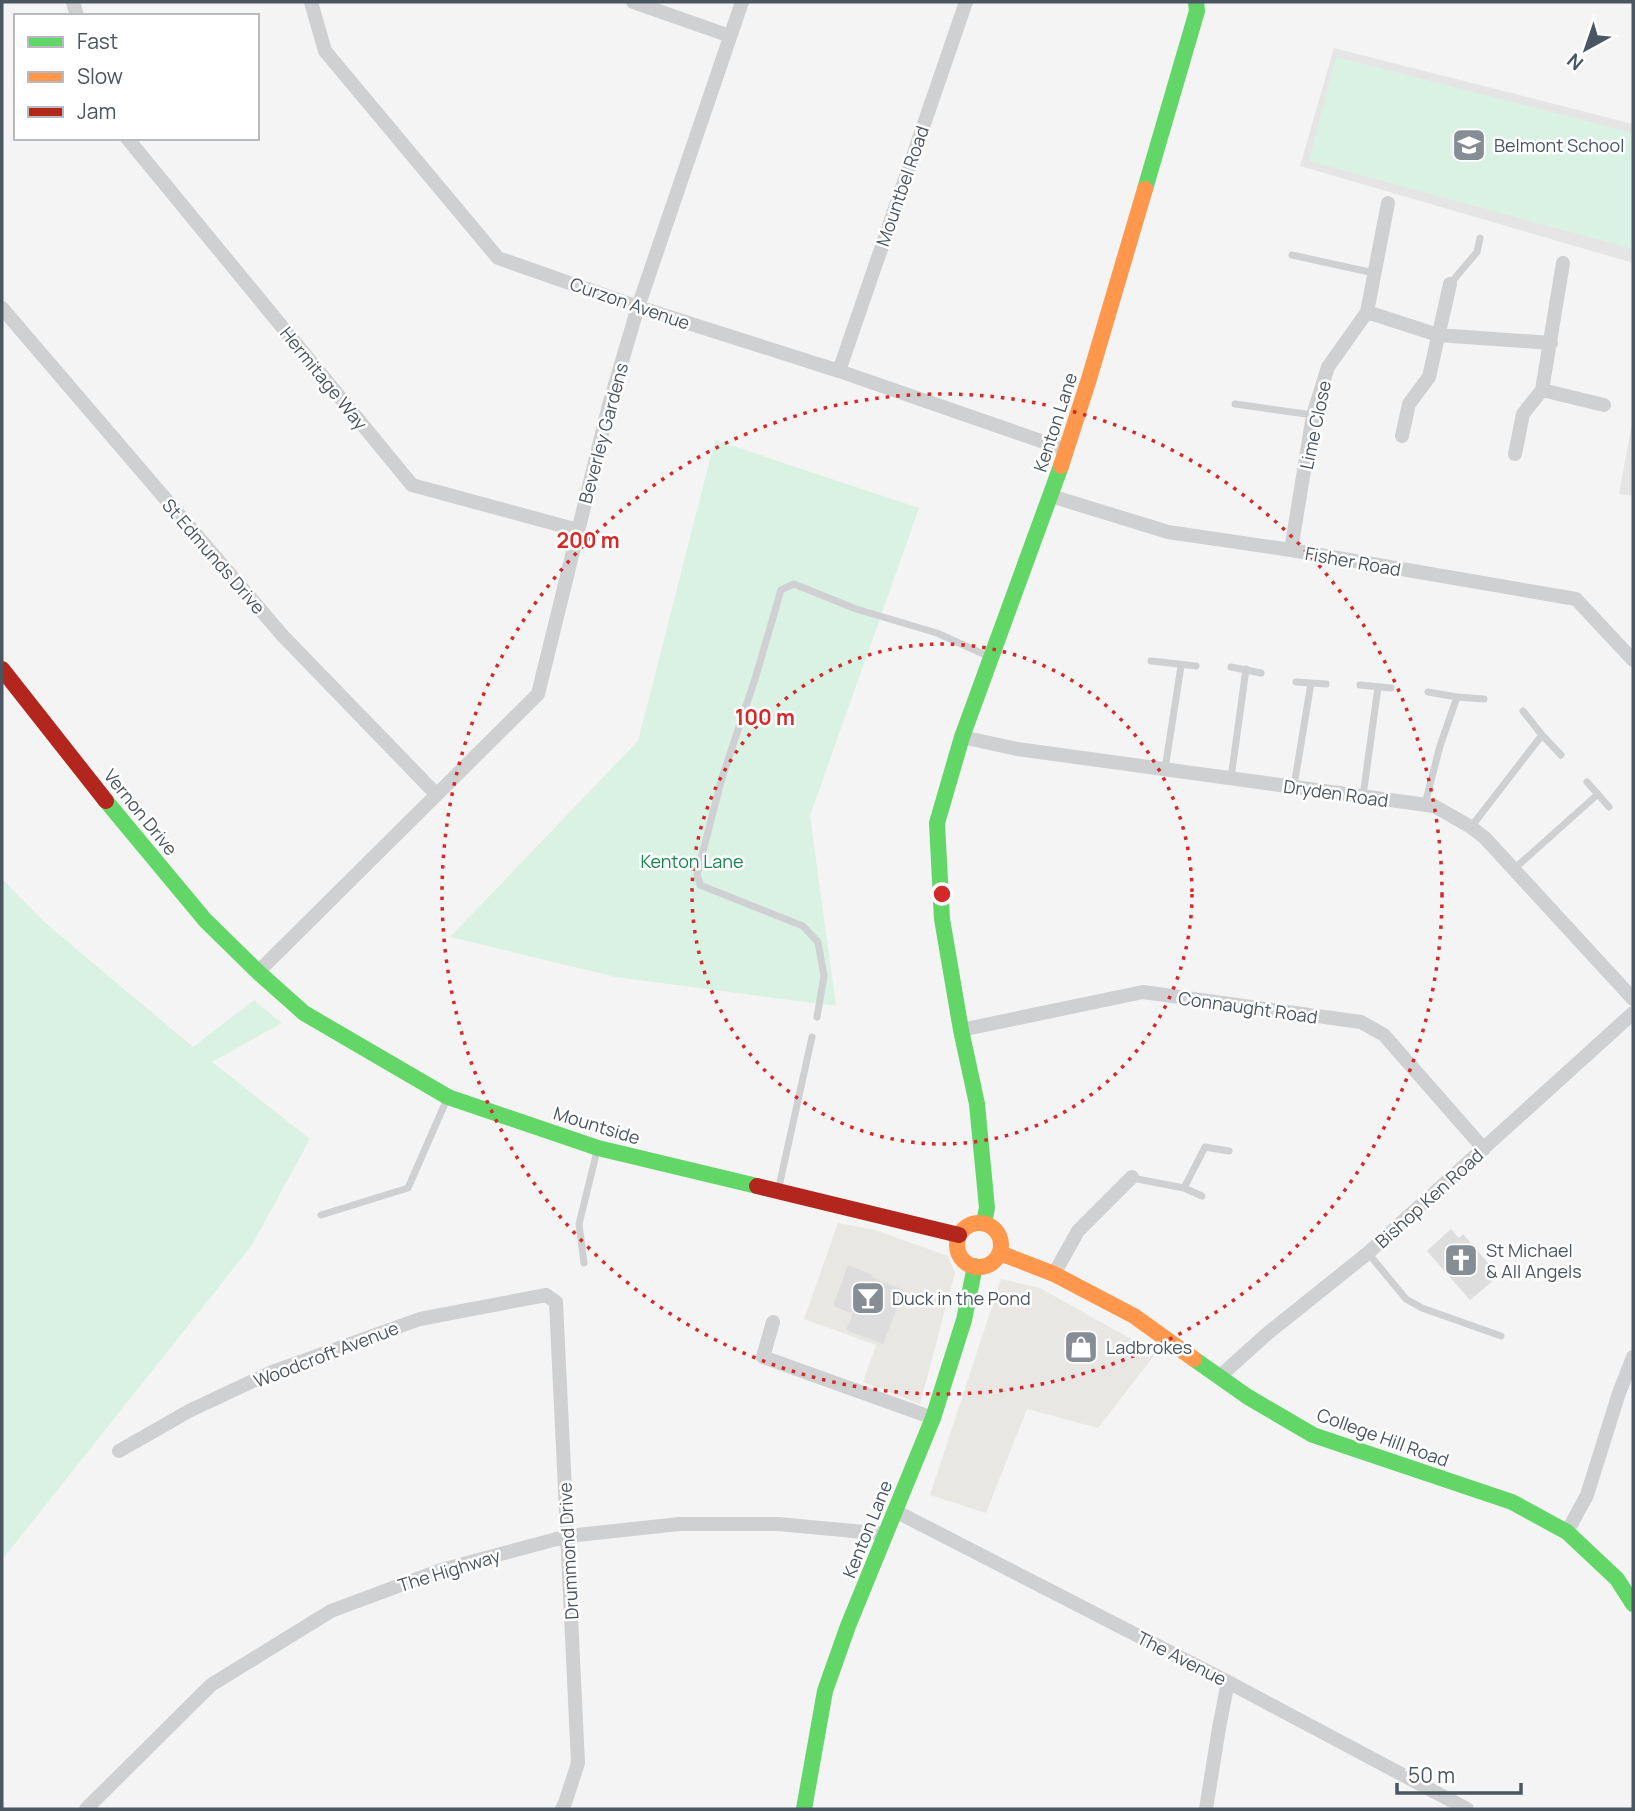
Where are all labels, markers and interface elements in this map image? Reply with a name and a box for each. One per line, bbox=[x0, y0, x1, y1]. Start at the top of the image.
legend bbox=[14, 14, 259, 140]
north arrow bbox=[1551, 14, 1621, 84]
text: Fast bbox=[77, 27, 118, 55]
text: N bbox=[1561, 48, 1589, 76]
text: Slow bbox=[77, 62, 123, 90]
text: Jam bbox=[77, 97, 116, 125]
street label: Mountbel Road bbox=[870, 123, 934, 249]
school or university icon: Belmont School bbox=[1450, 126, 1488, 164]
place label: Belmont School bbox=[1494, 133, 1624, 157]
street label: Curzon Avenue bbox=[567, 271, 693, 335]
street label: Hermitage Way bbox=[275, 322, 373, 435]
street label: Beverley Gardens bbox=[573, 360, 633, 506]
street label: Kenton Lane bbox=[1028, 369, 1082, 475]
street label: Lime Close bbox=[1294, 378, 1336, 472]
street label: St Edmunds Drive bbox=[157, 493, 271, 619]
text: 200 m bbox=[556, 526, 620, 554]
street label: Fisher Road bbox=[1303, 541, 1403, 581]
text: 100 m bbox=[735, 703, 795, 731]
street label: Vernon Drive bbox=[99, 764, 183, 860]
street label: Dryden Road bbox=[1282, 774, 1390, 812]
park label: Kenton Lane bbox=[640, 849, 744, 873]
centre of rings bbox=[930, 882, 954, 906]
street label: Connaught Road bbox=[1177, 985, 1319, 1029]
street label: Mountside bbox=[551, 1100, 643, 1150]
street label: Bishop Ken Road bbox=[1370, 1143, 1488, 1253]
place label: St Michael & All Angels bbox=[1486, 1238, 1582, 1283]
church icon: St Michael & All Angels bbox=[1442, 1241, 1480, 1279]
bar icon: Duck in the Pond bbox=[849, 1279, 887, 1317]
place label: Duck in the Pond bbox=[892, 1286, 1031, 1310]
street label: Woodcroft Avenue bbox=[250, 1315, 402, 1393]
shop icon: Ladbrokes bbox=[1062, 1328, 1100, 1366]
place label: Ladbrokes bbox=[1106, 1335, 1192, 1359]
street label: College Hill Road bbox=[1314, 1402, 1452, 1472]
street label: Kenton Lane bbox=[837, 1477, 897, 1581]
street label: Drummond Drive bbox=[552, 1482, 584, 1620]
street label: The Highway bbox=[395, 1543, 504, 1597]
street label: The Avenue bbox=[1133, 1625, 1231, 1691]
scale bar bbox=[1397, 1752, 1521, 1796]
text: 50 m bbox=[1408, 1761, 1455, 1789]

